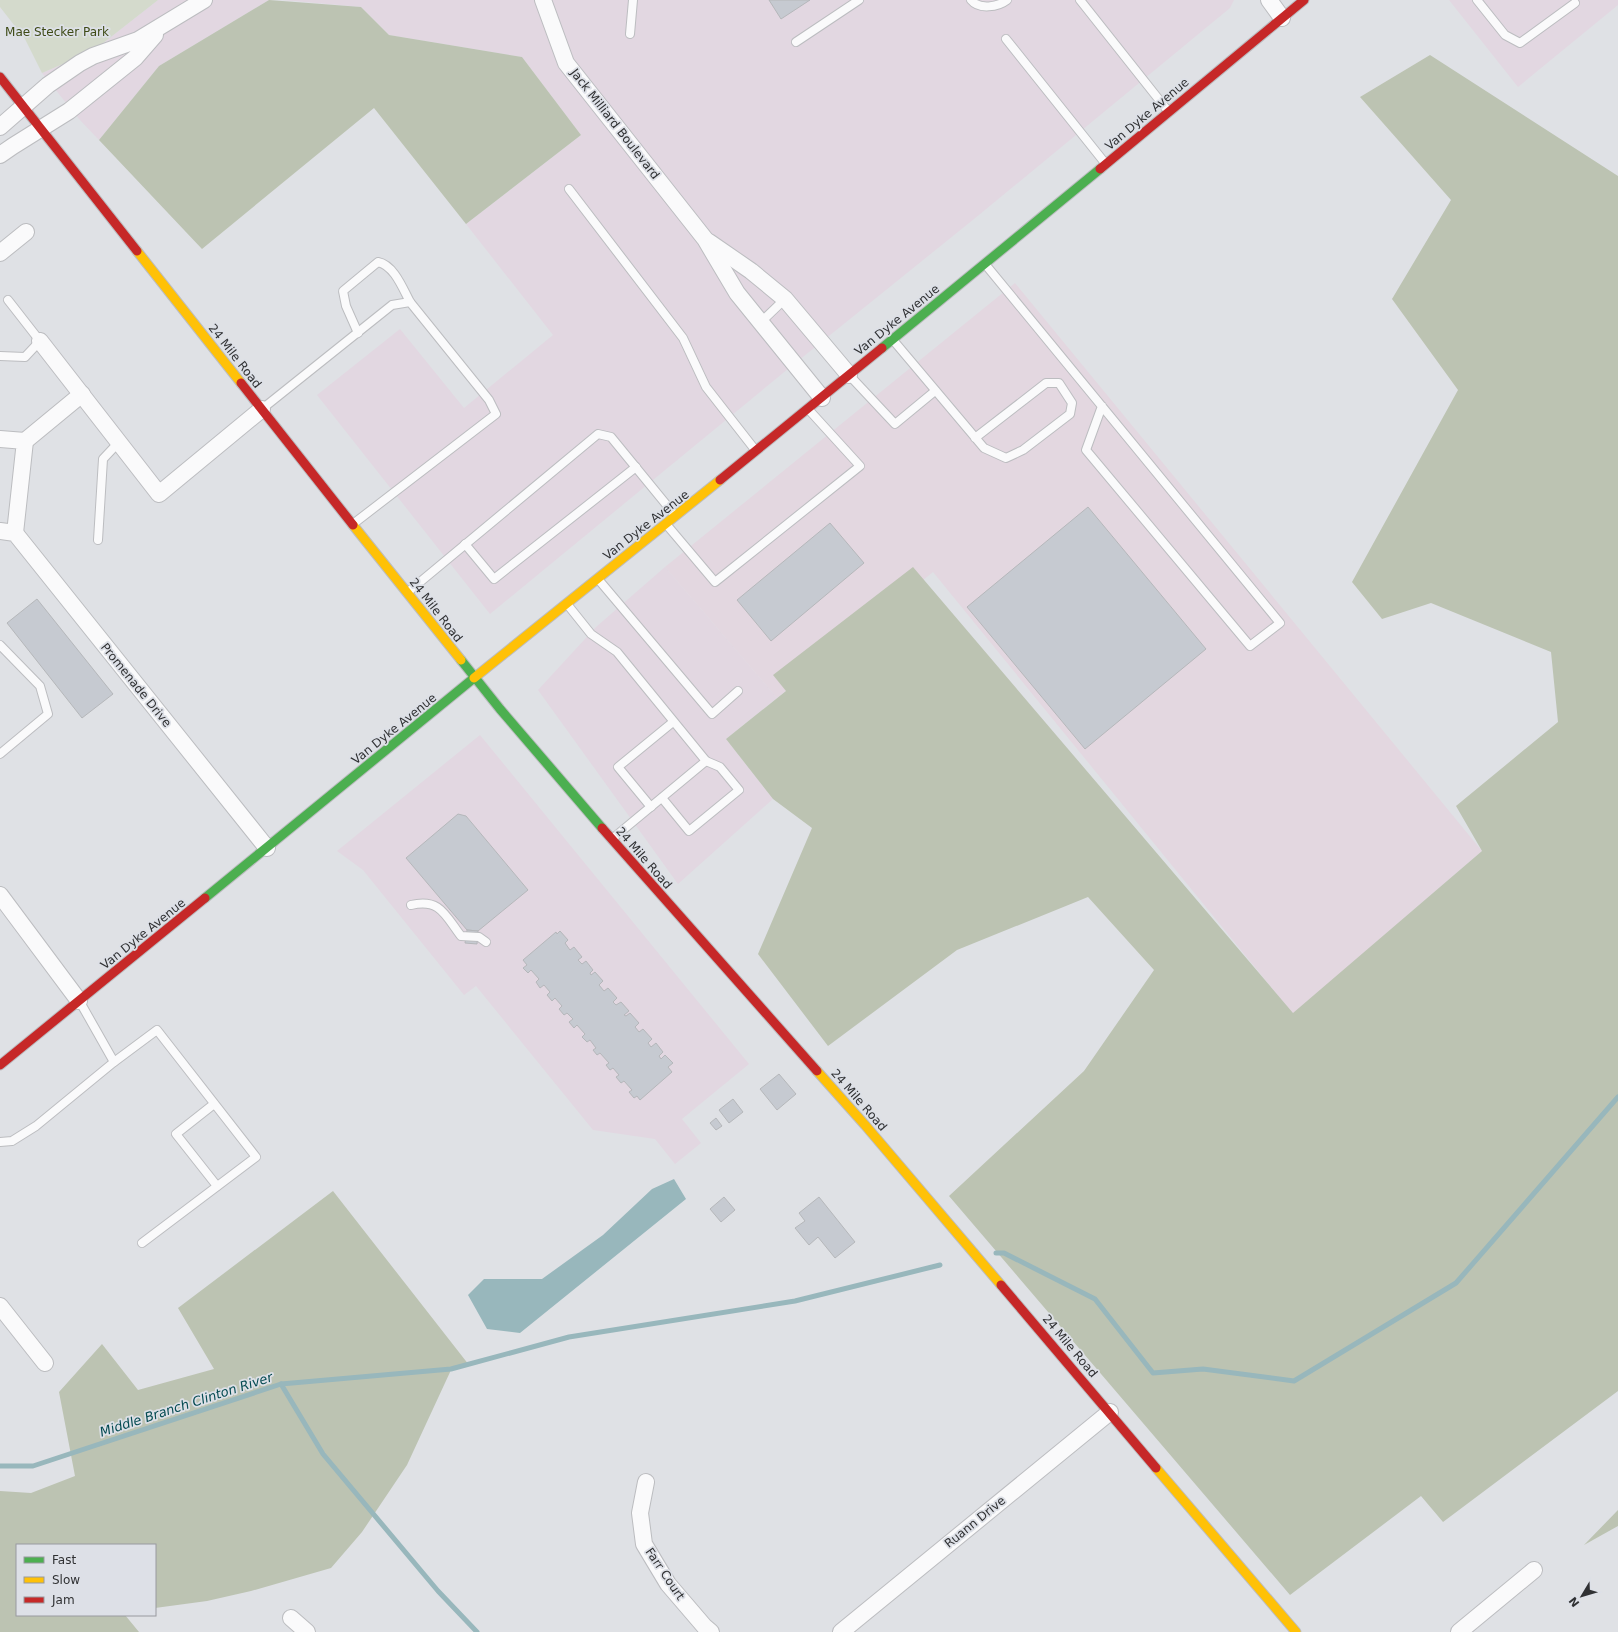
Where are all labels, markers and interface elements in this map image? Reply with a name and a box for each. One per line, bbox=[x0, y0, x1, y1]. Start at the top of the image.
park label: Mae Stecker Park bbox=[5, 25, 109, 39]
street label: Jack Milliard Boulevard bbox=[567, 65, 662, 182]
street label: Van Dyke Avenue bbox=[1102, 75, 1192, 153]
street label: Van Dyke Avenue bbox=[852, 282, 942, 358]
street label: 24 Mile Road bbox=[206, 321, 264, 391]
street label: Van Dyke Avenue bbox=[600, 487, 692, 563]
street label: 24 Mile Road bbox=[407, 575, 465, 645]
street label: Promenade Drive bbox=[98, 640, 174, 730]
street label: Van Dyke Avenue bbox=[349, 691, 439, 767]
street label: 24 Mile Road bbox=[613, 824, 675, 892]
street label: Van Dyke Avenue bbox=[98, 896, 188, 972]
street label: 24 Mile Road bbox=[828, 1066, 890, 1134]
street label: 24 Mile Road bbox=[1040, 1312, 1100, 1380]
water label: Middle Branch Clinton River bbox=[98, 1369, 276, 1440]
street label: Ruann Drive bbox=[942, 1493, 1008, 1551]
legend bbox=[16, 1544, 156, 1616]
street label: Farr Court bbox=[643, 1545, 688, 1603]
text: Fast bbox=[52, 1553, 76, 1567]
text: Slow bbox=[52, 1573, 80, 1587]
north arrow bbox=[1562, 1576, 1602, 1616]
text: Jam bbox=[51, 1593, 75, 1607]
text: N bbox=[1567, 1594, 1582, 1609]

